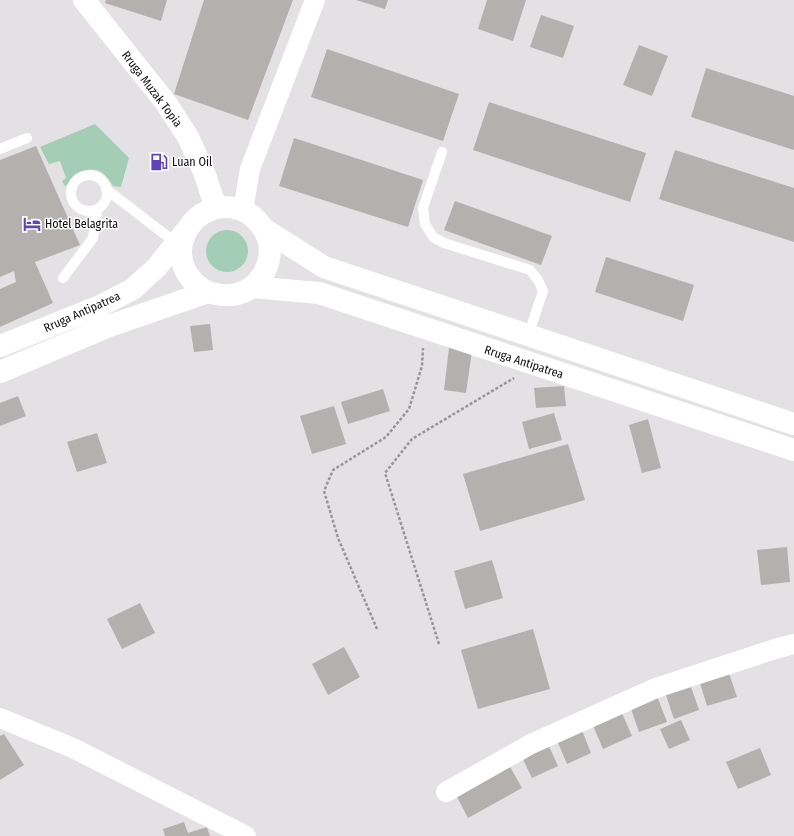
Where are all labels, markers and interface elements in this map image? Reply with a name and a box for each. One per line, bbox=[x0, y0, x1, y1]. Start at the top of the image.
street label: Rruga Muzak Topia bbox=[119, 48, 185, 130]
fuel station icon: Luan Oil bbox=[149, 152, 169, 172]
place label: Luan Oil bbox=[172, 155, 212, 169]
hotel icon: Hotel Belagrita bbox=[22, 214, 42, 234]
place label: Hotel Belagrita bbox=[45, 217, 118, 231]
street label: Rruga Antipatrea bbox=[42, 289, 123, 335]
street label: Rruga Antipatrea bbox=[483, 343, 565, 381]

